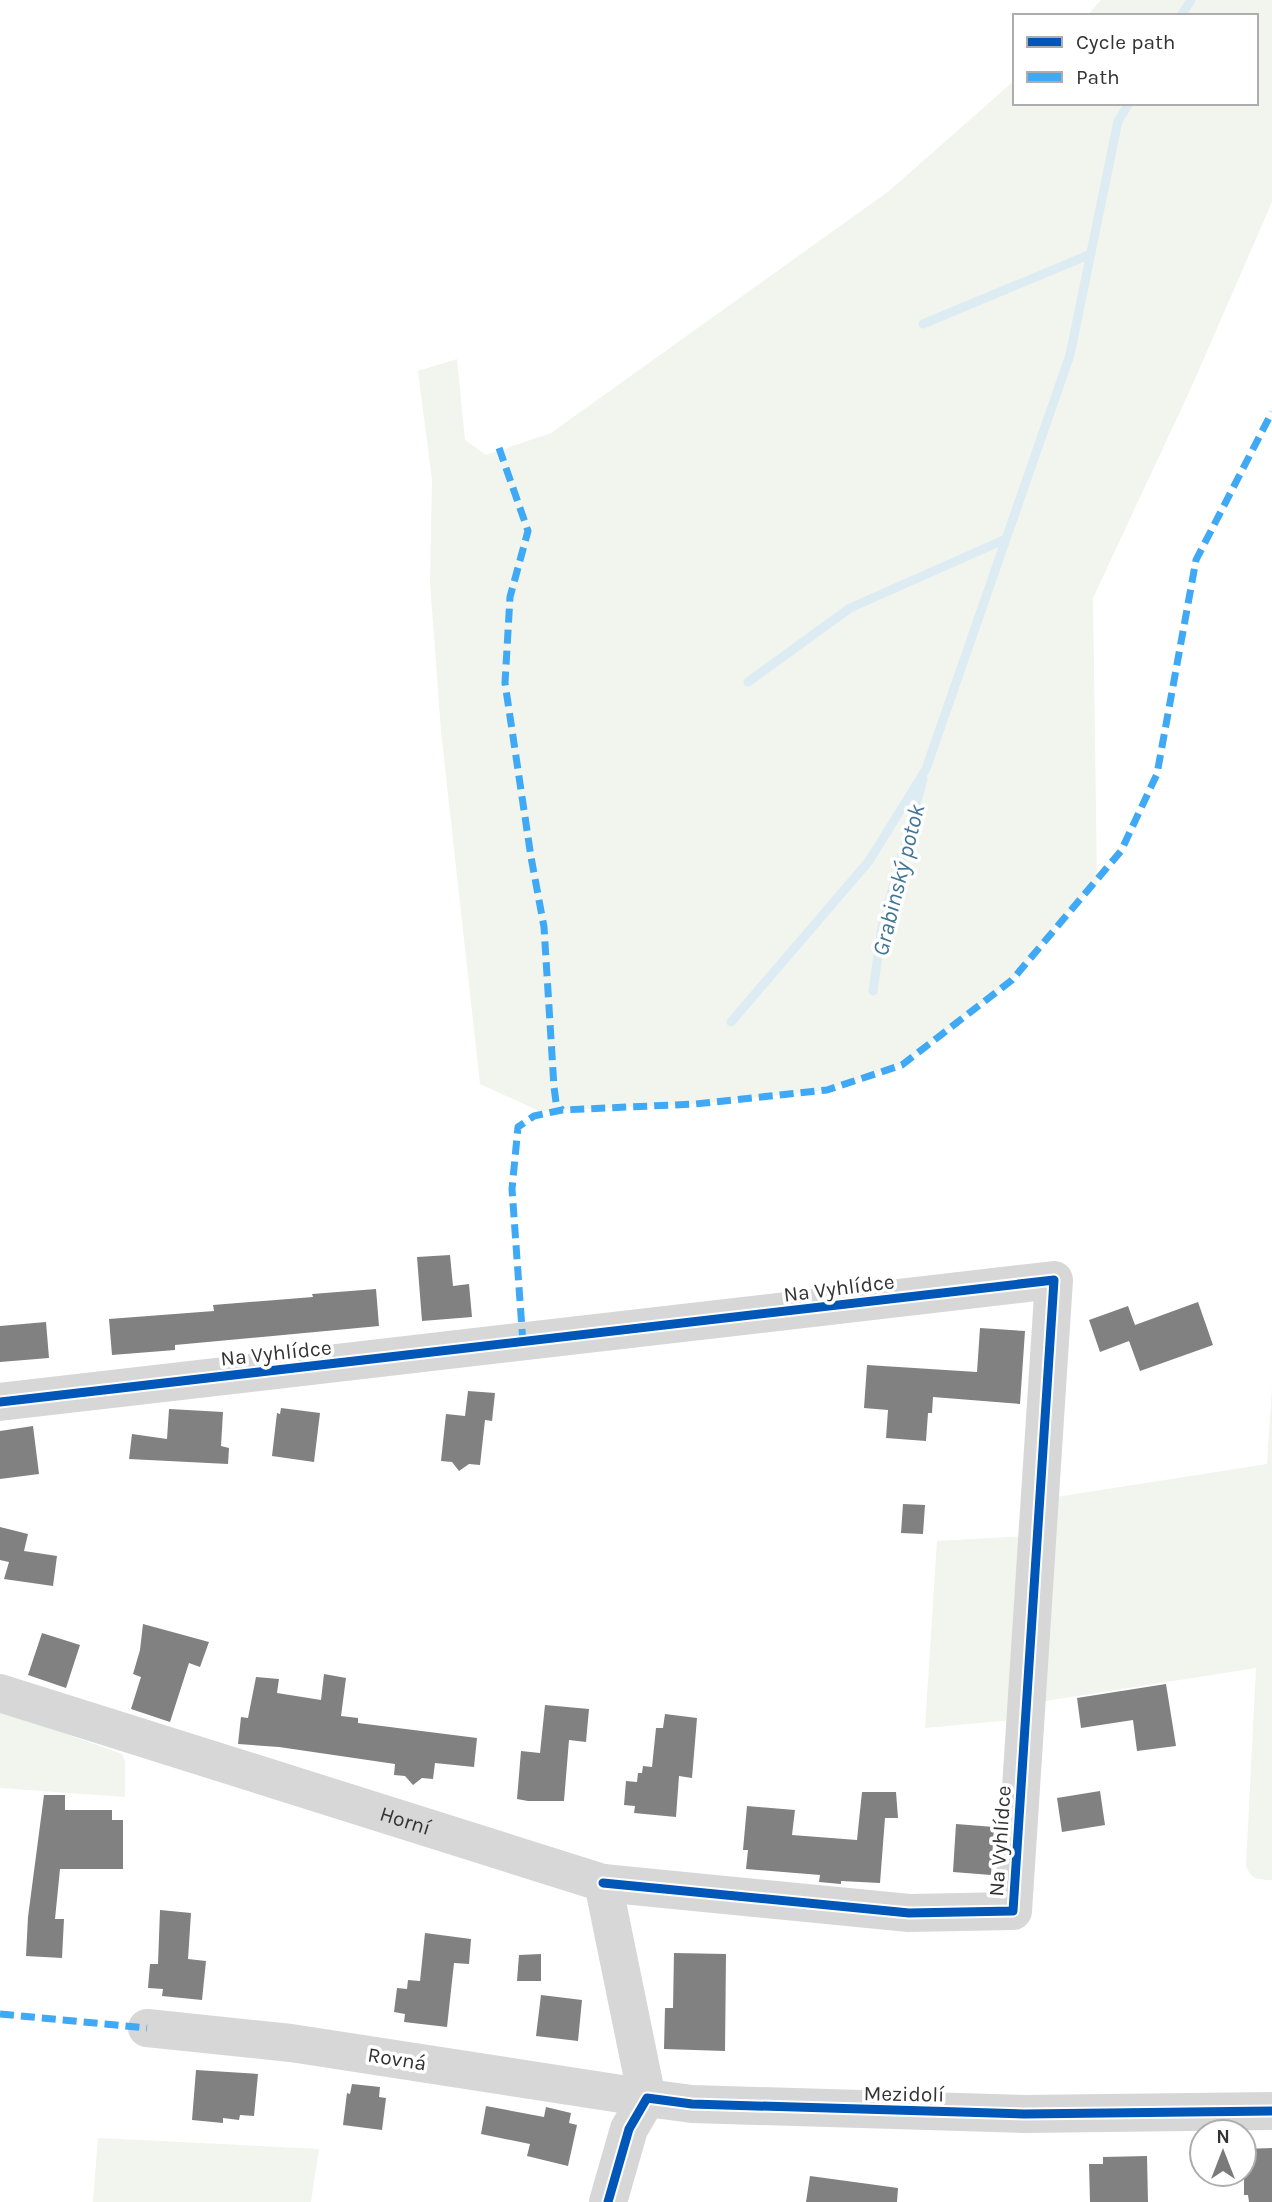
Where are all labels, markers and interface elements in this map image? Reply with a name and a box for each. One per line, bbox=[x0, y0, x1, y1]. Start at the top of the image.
legend bbox=[1013, 14, 1258, 105]
text: Cycle path bbox=[1076, 30, 1176, 54]
text: Path bbox=[1076, 65, 1120, 89]
water label: Grabinský potok bbox=[867, 801, 930, 959]
street label: Na Vyhlídce bbox=[782, 1269, 896, 1307]
street label: Na Vyhlídce bbox=[219, 1335, 333, 1371]
street label: Na Vyhlídce bbox=[984, 1785, 1016, 1897]
street label: Horní bbox=[377, 1801, 434, 1840]
street label: Rovná bbox=[366, 2043, 428, 2075]
street label: Mezidolí bbox=[863, 2081, 945, 2107]
north arrow bbox=[1188, 2118, 1258, 2188]
text: N bbox=[1216, 2126, 1230, 2148]

